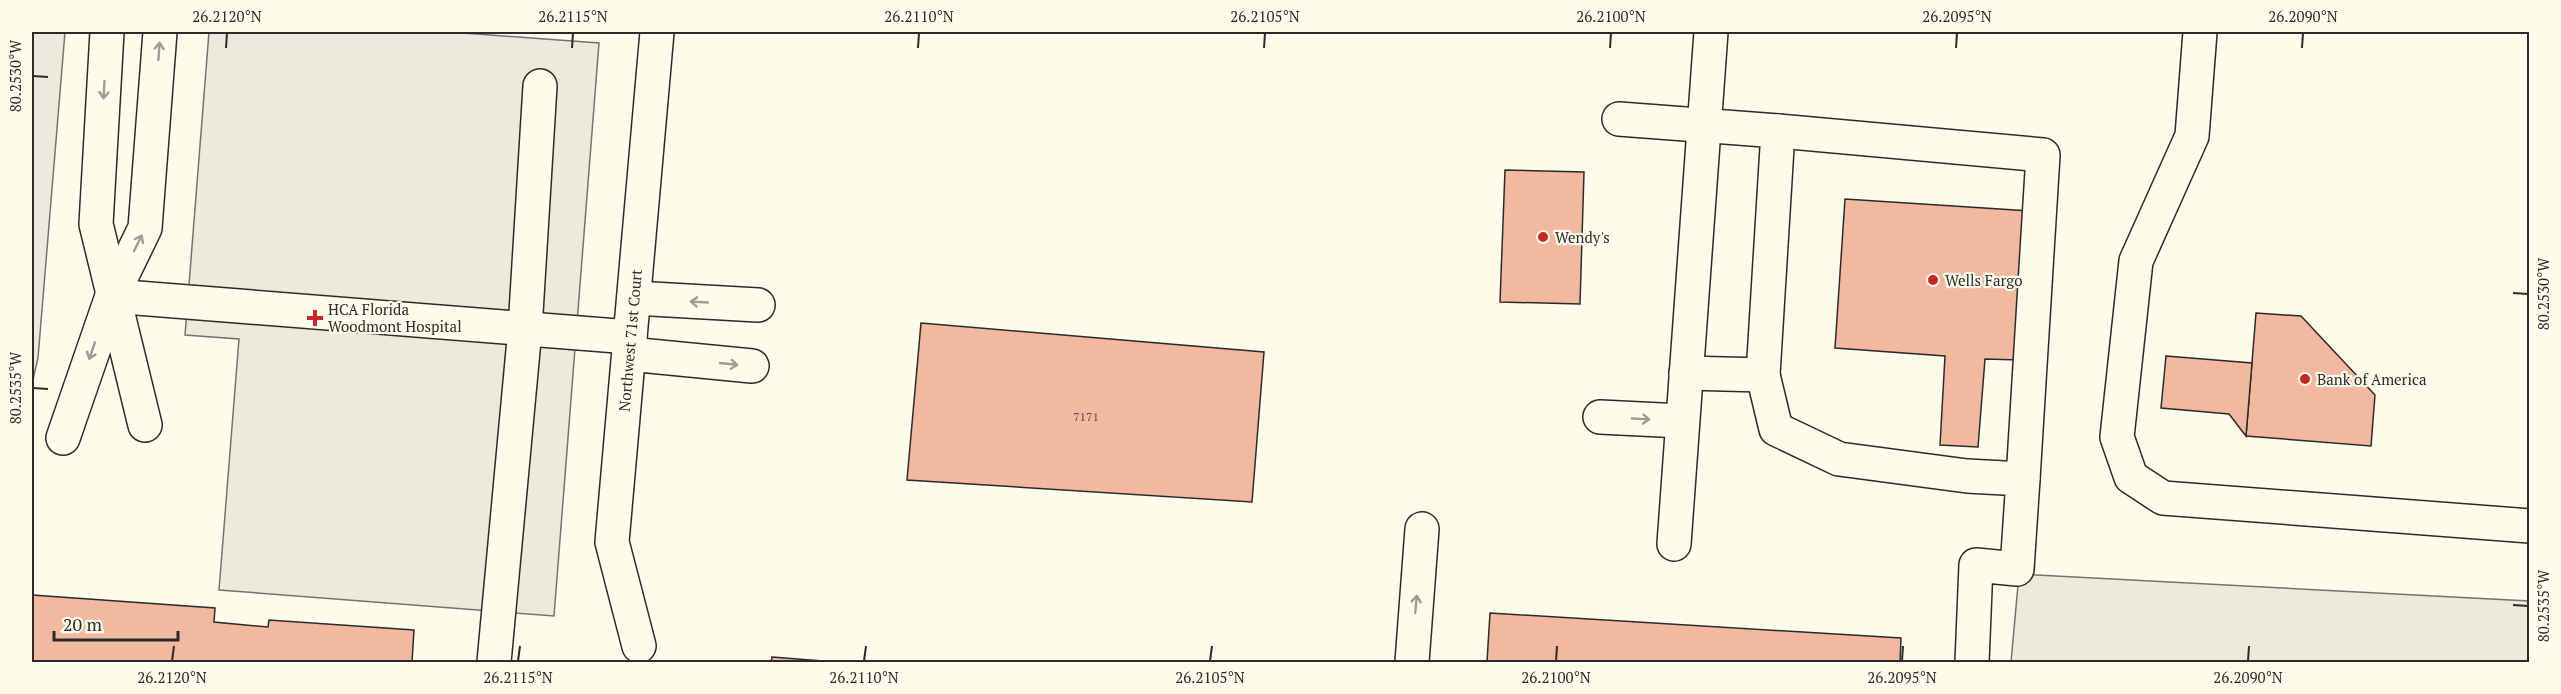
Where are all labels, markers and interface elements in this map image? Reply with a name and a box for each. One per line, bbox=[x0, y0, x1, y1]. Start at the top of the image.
text: 26.2120°N bbox=[192, 6, 262, 26]
text: 26.2115°N bbox=[538, 6, 608, 26]
text: 26.2110°N bbox=[884, 6, 954, 26]
text: 26.2105°N bbox=[1230, 6, 1300, 26]
text: 26.2100°N bbox=[1576, 6, 1646, 26]
text: 26.2095°N bbox=[1922, 6, 1992, 26]
text: 26.2090°N bbox=[2268, 6, 2338, 26]
text: 80.2530°W bbox=[5, 39, 25, 112]
one-way arrow bbox=[154, 41, 165, 61]
one-way arrow bbox=[98, 79, 109, 99]
place label: Wendy's bbox=[1555, 227, 1610, 247]
marker: Wendy's bbox=[1536, 230, 1550, 244]
one-way arrow bbox=[132, 235, 144, 253]
text: 80.2530°W bbox=[2533, 257, 2553, 330]
street label: Northwest 71st Court bbox=[614, 268, 646, 412]
place label: Wells Fargo bbox=[1945, 270, 2022, 290]
marker: Wells Fargo bbox=[1926, 273, 1940, 287]
one-way arrow bbox=[690, 297, 710, 308]
place label: HCA Florida Woodmont Hospital bbox=[328, 299, 462, 336]
marker: HCA Florida Woodmont Hospital bbox=[306, 309, 324, 327]
one-way arrow bbox=[86, 341, 97, 360]
text: 80.2535°W bbox=[5, 351, 25, 424]
one-way arrow bbox=[718, 359, 738, 370]
place label: Bank of America bbox=[2317, 369, 2427, 389]
marker: Bank of America bbox=[2298, 372, 2312, 386]
house number: 7171 bbox=[1073, 409, 1099, 424]
one-way arrow bbox=[1630, 414, 1650, 425]
text: 80.2535°W bbox=[2533, 569, 2553, 642]
one-way arrow bbox=[1411, 595, 1422, 615]
scale bar bbox=[54, 604, 178, 642]
text: 20 m bbox=[63, 612, 103, 636]
text: 26.2120°N bbox=[137, 667, 207, 687]
text: 26.2115°N bbox=[483, 667, 553, 687]
text: 26.2110°N bbox=[829, 667, 899, 687]
text: 26.2105°N bbox=[1175, 667, 1245, 687]
text: 26.2100°N bbox=[1521, 667, 1591, 687]
text: 26.2095°N bbox=[1867, 667, 1937, 687]
text: 26.2090°N bbox=[2213, 667, 2283, 687]

